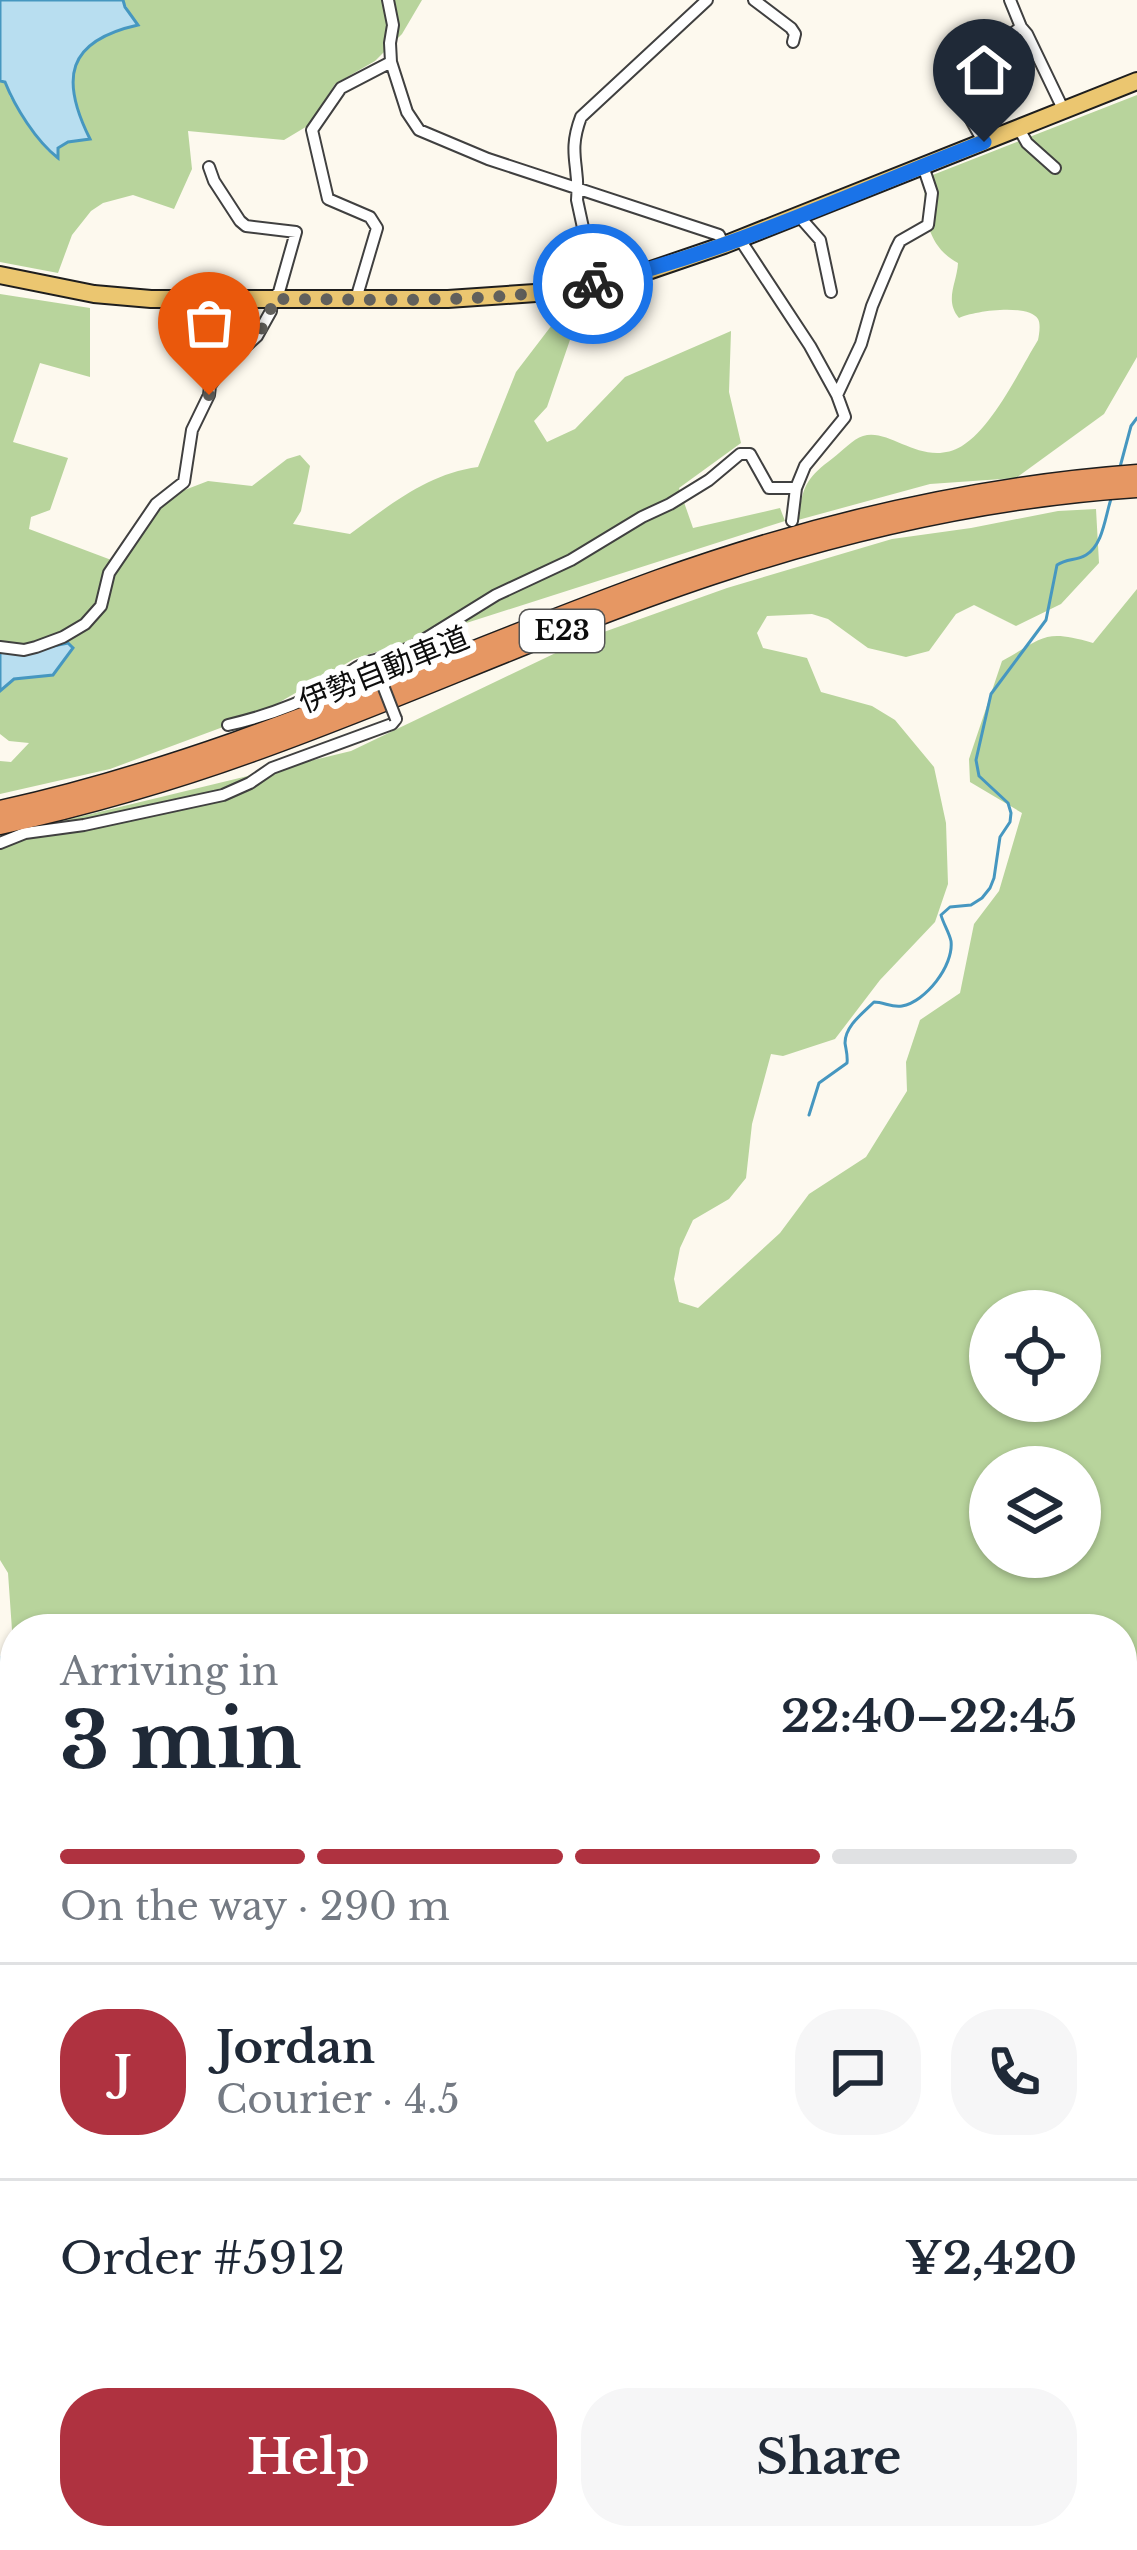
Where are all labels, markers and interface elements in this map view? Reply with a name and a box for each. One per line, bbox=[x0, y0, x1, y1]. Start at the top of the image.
pin bbox=[933, 19, 1035, 142]
icon: home bbox=[951, 37, 1017, 103]
courier bbox=[533, 224, 653, 344]
icon: bike bbox=[560, 251, 626, 317]
pin bbox=[158, 272, 260, 395]
icon: bag bbox=[176, 290, 242, 356]
road number: E23 bbox=[520, 610, 604, 652]
street label: 伊勢自動車道 bbox=[293, 619, 474, 720]
map controls bbox=[969, 1290, 1101, 1578]
button: locate bbox=[969, 1290, 1101, 1422]
button: layers bbox=[969, 1446, 1101, 1578]
text: Arriving in bbox=[60, 1647, 279, 1696]
text: 22:40–22:45 bbox=[781, 1688, 1077, 1744]
text: 3 min bbox=[60, 1692, 302, 1789]
text: On the way · 290 m bbox=[60, 1882, 450, 1931]
button: chat bbox=[795, 2009, 921, 2135]
button: phone bbox=[951, 2009, 1077, 2135]
text: Jordan bbox=[216, 2019, 375, 2075]
text: J bbox=[114, 2044, 132, 2100]
text: Courier · 4.5 bbox=[216, 2075, 460, 2124]
text: Order #5912 bbox=[60, 2230, 345, 2286]
text: ¥2,420 bbox=[904, 2230, 1077, 2286]
button: Help bbox=[60, 2388, 557, 2526]
button: Share bbox=[581, 2388, 1077, 2526]

